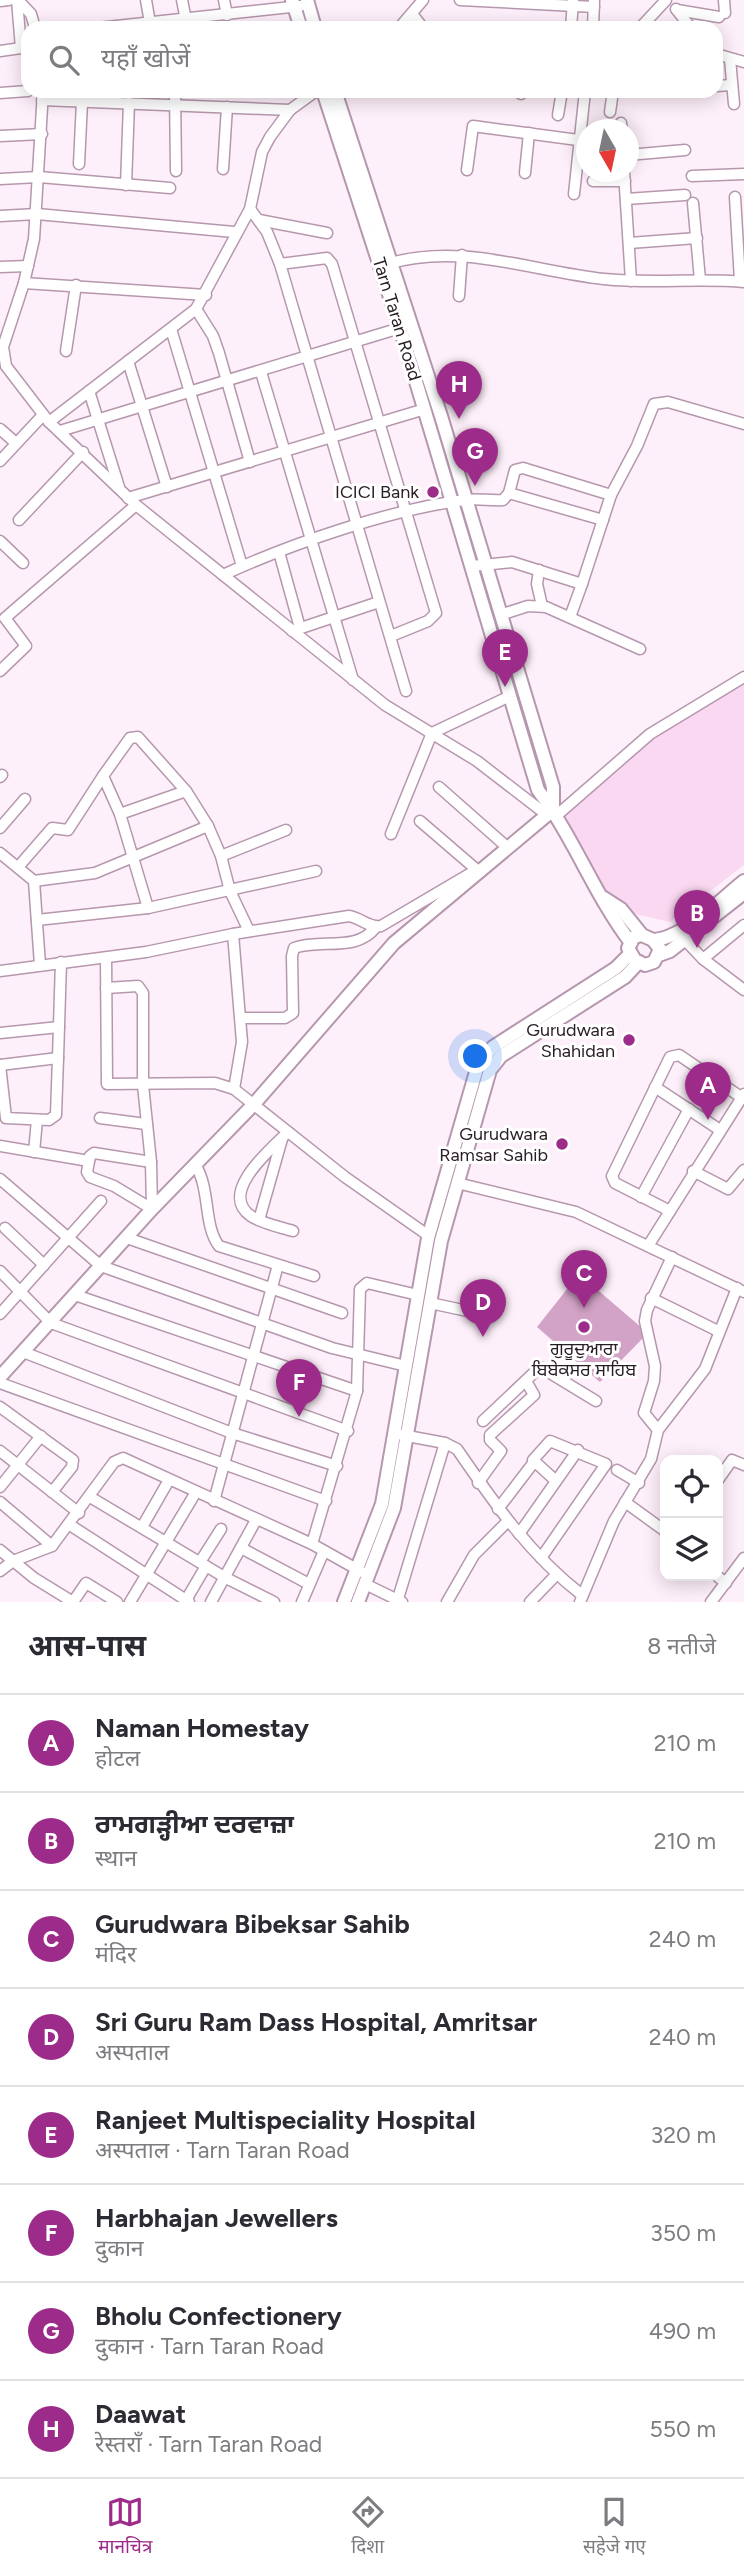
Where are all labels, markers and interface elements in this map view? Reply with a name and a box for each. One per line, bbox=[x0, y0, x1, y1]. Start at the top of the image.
search box bbox=[21, 21, 723, 98]
icon: search bbox=[45, 41, 83, 79]
text: यहाँ खोजें bbox=[101, 42, 190, 74]
north arrow bbox=[576, 119, 639, 182]
street label: Tarn Taran Road bbox=[368, 255, 426, 383]
pin: H bbox=[436, 361, 482, 419]
pin: G bbox=[452, 428, 498, 486]
place label: ICICI Bank bbox=[335, 481, 419, 503]
marker: ICICI Bank bbox=[425, 484, 441, 500]
pin: E bbox=[482, 629, 528, 687]
pin: B bbox=[674, 890, 720, 948]
place label: Gurudwara Shahidan bbox=[526, 1019, 615, 1062]
marker: Gurudwara Shahidan bbox=[621, 1032, 637, 1048]
your location bbox=[458, 1039, 492, 1073]
pin: A bbox=[685, 1062, 731, 1120]
place label: Gurudwara Ramsar Sahib bbox=[439, 1123, 548, 1166]
marker: Gurudwara Ramsar Sahib bbox=[554, 1136, 570, 1152]
pin: C bbox=[561, 1250, 607, 1308]
pin: D bbox=[460, 1279, 506, 1337]
marker: ਗੁਰੂਦੁਆਰਾ ਬਿਬੇਕਸਰ ਸਾਹਿਬ bbox=[576, 1319, 592, 1335]
place label: ਗੁਰੂਦੁਆਰਾ ਬਿਬੇਕਸਰ ਸਾਹਿਬ bbox=[531, 1338, 637, 1381]
pin: F bbox=[276, 1359, 322, 1417]
map controls bbox=[660, 1455, 723, 1581]
button: locate bbox=[660, 1455, 723, 1518]
button: layers bbox=[660, 1518, 723, 1581]
text: आस-पास bbox=[28, 1627, 146, 1664]
text: 8 नतीजे bbox=[647, 1632, 716, 1660]
text: Naman Homestay bbox=[95, 1712, 309, 1744]
text: A bbox=[43, 1729, 59, 1757]
text: 210 m bbox=[654, 1729, 716, 1757]
text: होटल bbox=[95, 1744, 140, 1772]
text: ਰਾਮਗੜ੍ਹੀਆ ਦਰਵਾਜ਼ਾ bbox=[95, 1808, 294, 1840]
text: B bbox=[44, 1827, 58, 1855]
text: 210 m bbox=[654, 1827, 716, 1855]
text: स्थान bbox=[95, 1844, 137, 1872]
text: Gurudwara Bibeksar Sahib bbox=[95, 1908, 410, 1940]
text: C bbox=[43, 1925, 59, 1953]
text: 240 m bbox=[649, 1925, 716, 1953]
text: मंदिर bbox=[95, 1940, 136, 1968]
text: Sri Guru Ram Dass Hospital, Amritsar bbox=[95, 2006, 537, 2038]
text: D bbox=[43, 2023, 59, 2051]
text: 240 m bbox=[649, 2023, 716, 2051]
text: अस्पताल bbox=[95, 2038, 169, 2066]
text: Ranjeet Multispeciality Hospital bbox=[95, 2104, 476, 2136]
text: E bbox=[44, 2121, 58, 2149]
text: 320 m bbox=[651, 2121, 716, 2149]
text: अस्पताल · Tarn Taran Road bbox=[95, 2136, 350, 2164]
text: Harbhajan Jewellers bbox=[95, 2202, 338, 2234]
text: F bbox=[45, 2219, 57, 2247]
text: 350 m bbox=[650, 2219, 716, 2247]
text: दुकान bbox=[95, 2234, 144, 2262]
text: Bholu Confectionery bbox=[95, 2300, 342, 2332]
text: G bbox=[42, 2317, 60, 2345]
text: 490 m bbox=[649, 2317, 716, 2345]
text: दुकान · Tarn Taran Road bbox=[95, 2332, 324, 2360]
text: Daawat bbox=[95, 2398, 186, 2430]
text: H bbox=[42, 2415, 60, 2443]
text: 550 m bbox=[650, 2415, 716, 2443]
text: रेस्तराँ · Tarn Taran Road bbox=[95, 2430, 322, 2458]
tab: मानचित्र bbox=[98, 2493, 152, 2561]
tab: दिशा bbox=[349, 2493, 387, 2561]
tab: सहेजे गए bbox=[583, 2493, 646, 2561]

